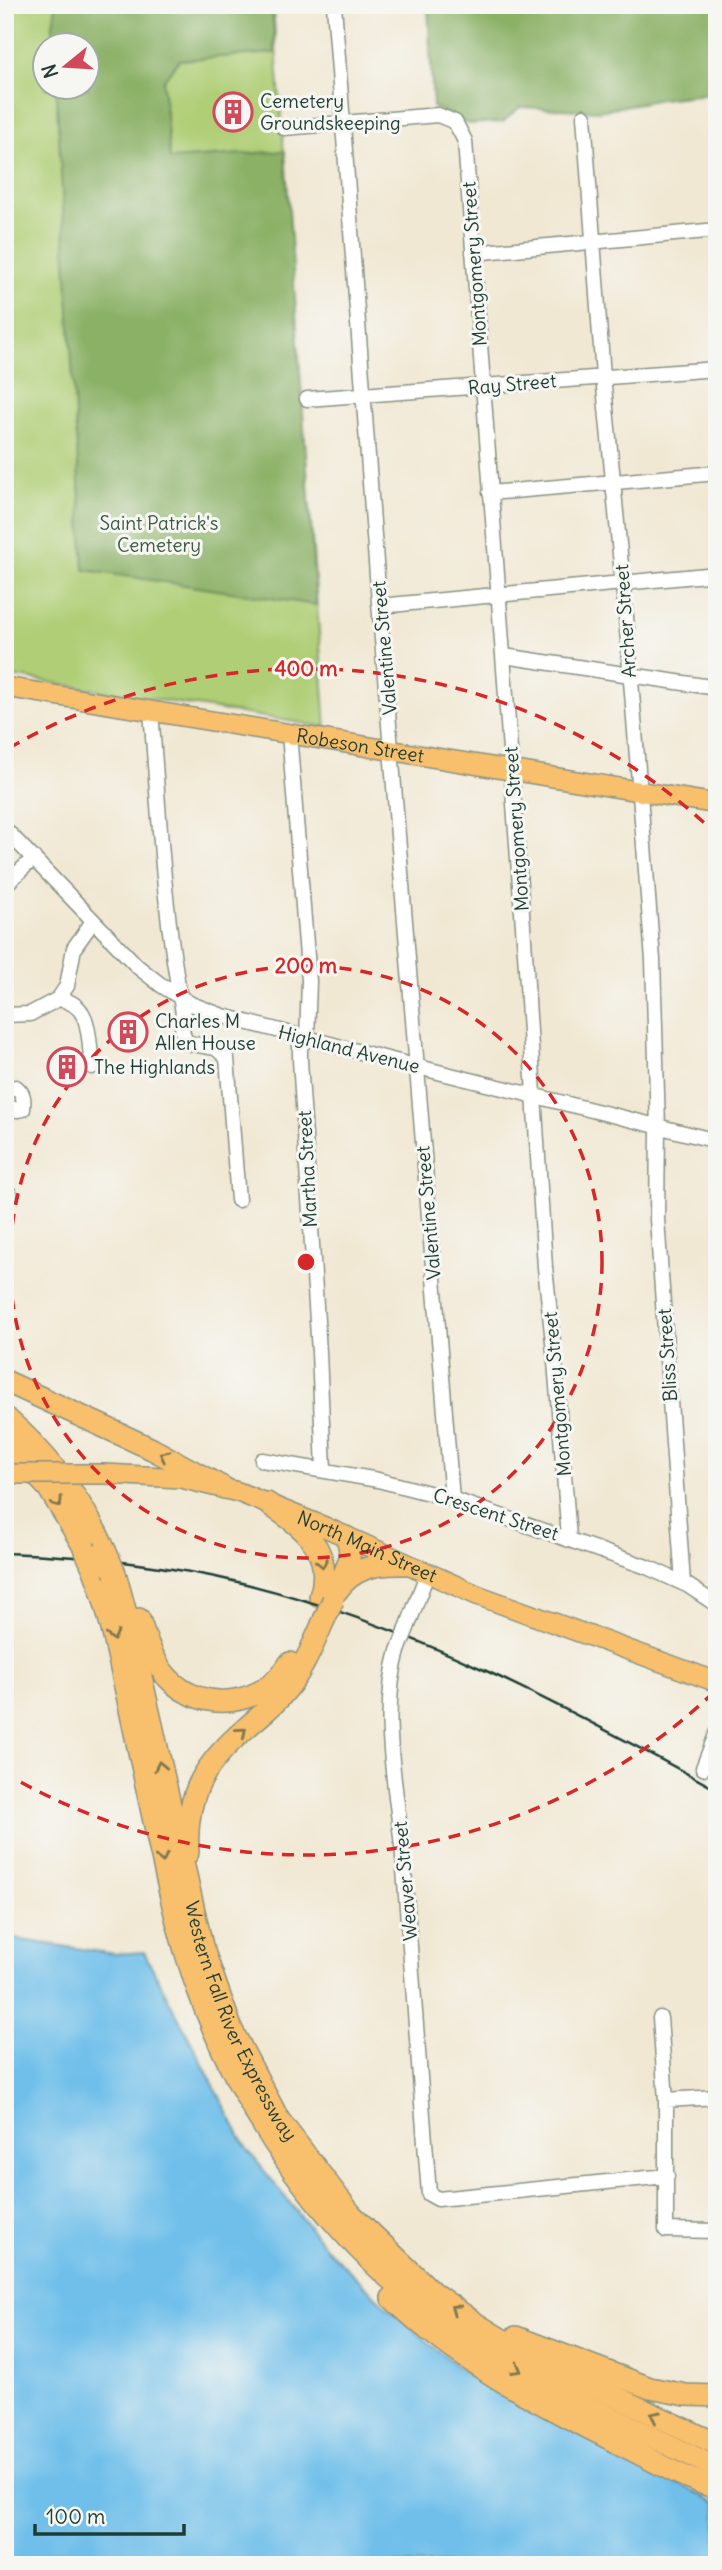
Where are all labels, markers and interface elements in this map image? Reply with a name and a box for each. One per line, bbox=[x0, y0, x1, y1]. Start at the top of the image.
north arrow bbox=[32, 32, 102, 102]
text: N bbox=[36, 61, 63, 81]
place label: Cemetery Groundskeeping bbox=[260, 89, 401, 135]
building icon: Cemetery Groundskeeping bbox=[212, 91, 254, 133]
street label: Montgomery Street bbox=[456, 181, 492, 347]
street label: Ray Street bbox=[467, 368, 557, 400]
park label: Saint Patrick's Cemetery bbox=[100, 511, 219, 557]
street label: Archer Street bbox=[609, 563, 641, 679]
street label: Valentine Street bbox=[366, 580, 402, 716]
text: 400 m bbox=[274, 655, 338, 682]
street label: Robeson Street bbox=[295, 723, 426, 768]
street label: Montgomery Street bbox=[498, 746, 534, 912]
text: 200 m bbox=[275, 952, 338, 979]
place label: Charles M Allen House bbox=[155, 1009, 256, 1055]
building icon: Charles M Allen House bbox=[107, 1011, 149, 1053]
street label: Highland Avenue bbox=[276, 1020, 422, 1078]
building icon: The Highlands bbox=[46, 1046, 88, 1088]
place label: The Highlands bbox=[94, 1055, 215, 1079]
street label: Martha Street bbox=[292, 1110, 322, 1228]
street label: Valentine Street bbox=[410, 1145, 446, 1281]
centre of rings bbox=[294, 1250, 318, 1274]
street label: Bliss Street bbox=[652, 1308, 682, 1402]
street label: Montgomery Street bbox=[538, 1311, 576, 1477]
one-way arrow bbox=[159, 1449, 171, 1463]
street label: Crescent Street bbox=[430, 1482, 562, 1546]
one-way arrow bbox=[50, 1495, 62, 1508]
street label: North Main Street bbox=[294, 1505, 441, 1588]
one-way arrow bbox=[314, 1557, 328, 1569]
one-way arrow bbox=[105, 1629, 120, 1641]
one-way arrow bbox=[233, 1728, 246, 1740]
one-way arrow bbox=[154, 1760, 169, 1772]
street label: Weaver Street bbox=[388, 1820, 422, 1942]
one-way arrow bbox=[154, 1852, 169, 1864]
street label: Western Fall River Expressway bbox=[180, 1899, 303, 2146]
one-way arrow bbox=[450, 2304, 463, 2317]
one-way arrow bbox=[509, 2361, 522, 2374]
one-way arrow bbox=[650, 2410, 662, 2424]
scale bar bbox=[35, 2493, 184, 2537]
text: 100 m bbox=[46, 2503, 105, 2530]

